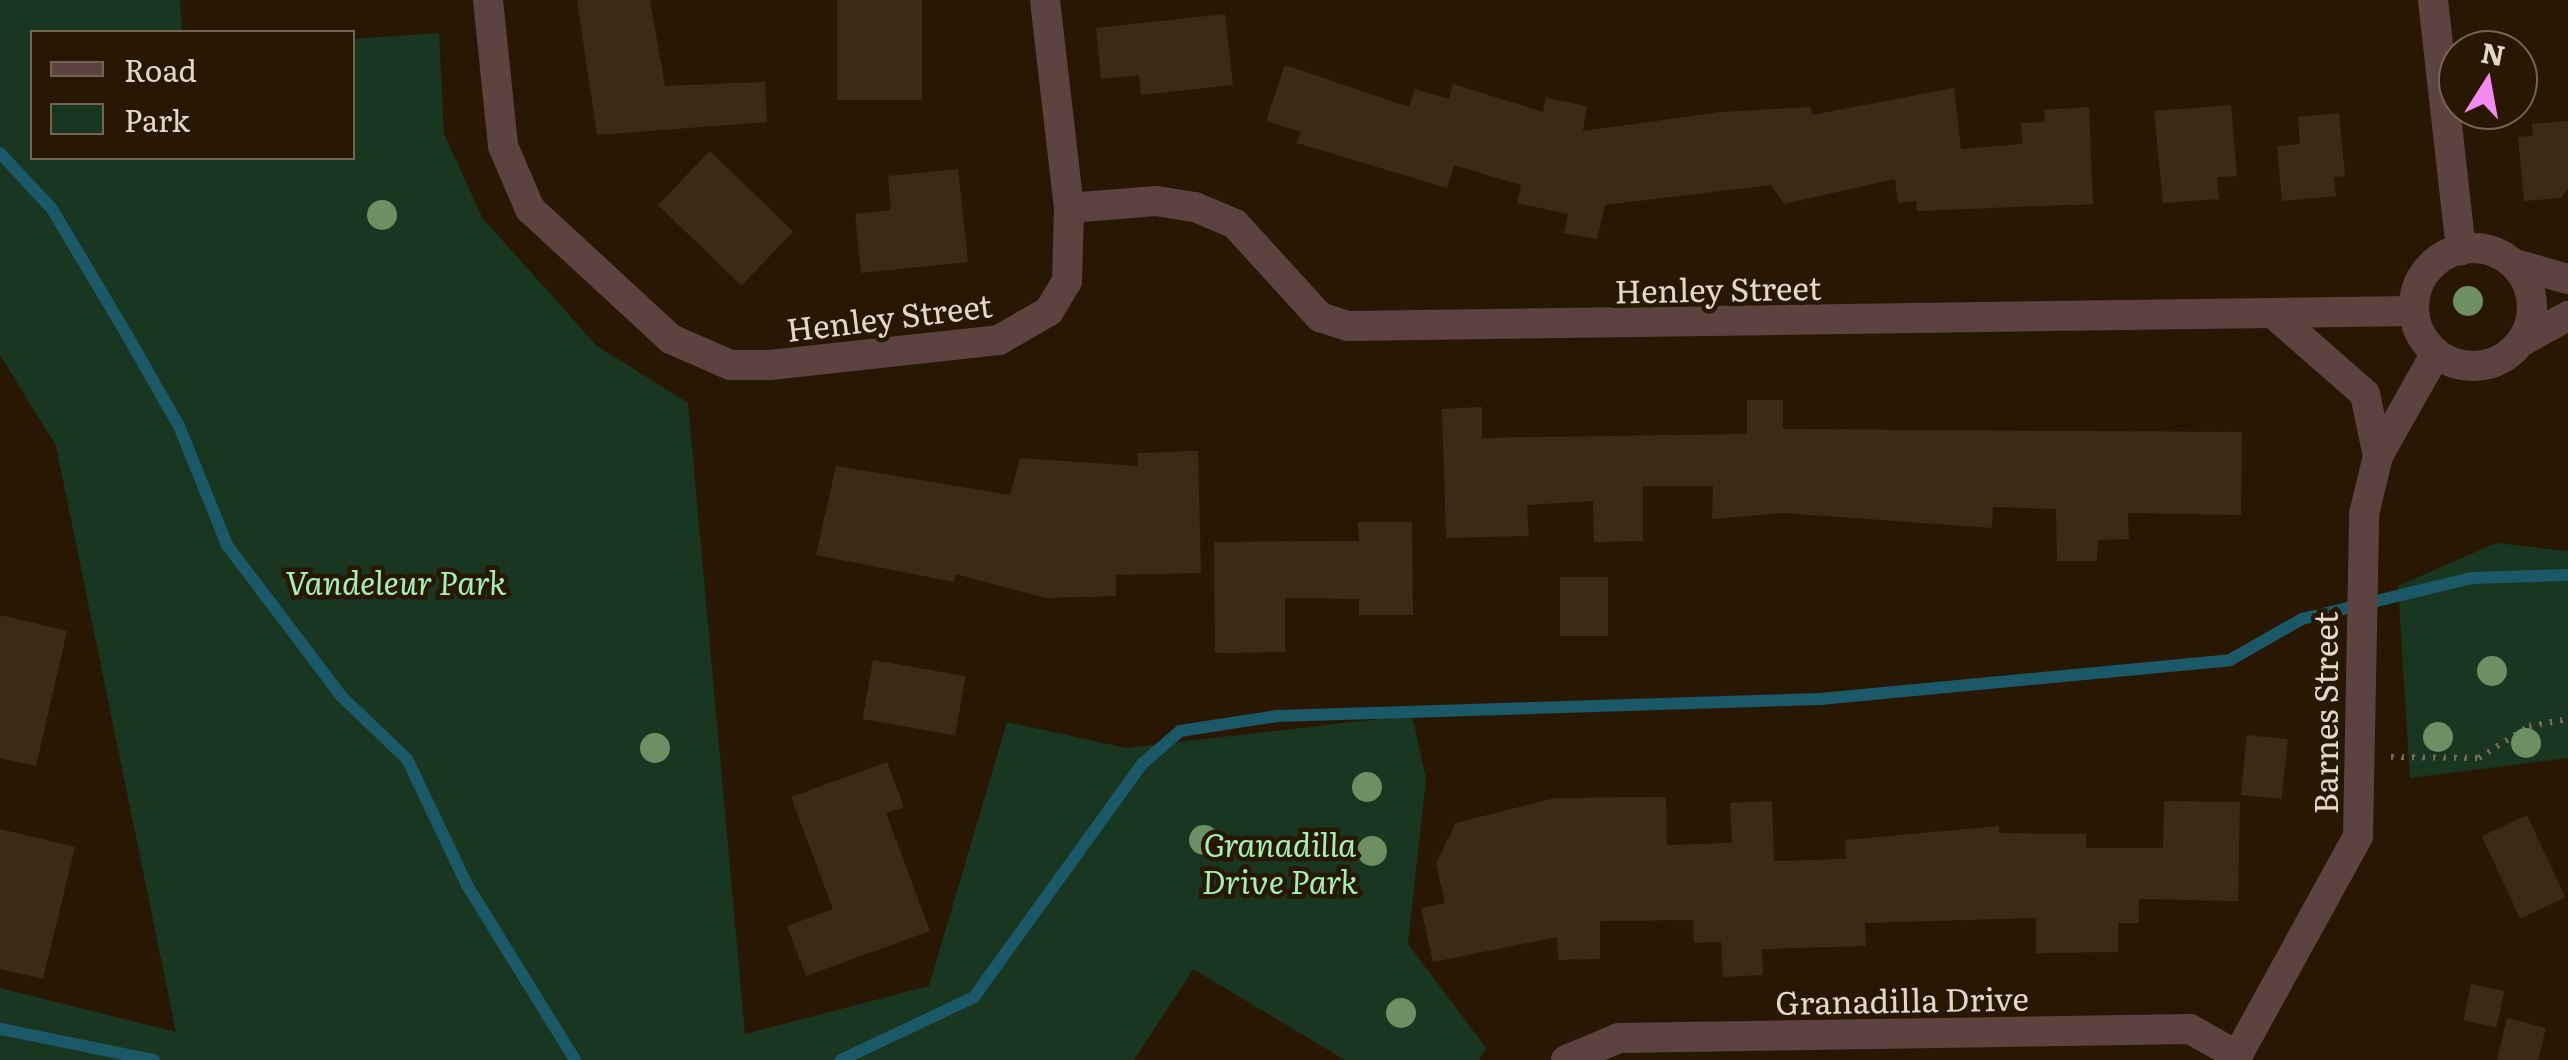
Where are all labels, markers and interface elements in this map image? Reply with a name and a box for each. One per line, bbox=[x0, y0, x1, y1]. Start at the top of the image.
legend bbox=[30, 30, 355, 160]
north arrow bbox=[2438, 30, 2538, 130]
text: N bbox=[2478, 30, 2509, 75]
text: Road bbox=[124, 47, 197, 91]
text: Park bbox=[124, 97, 190, 141]
street label: Henley Street bbox=[1614, 267, 1822, 309]
street label: Henley Street bbox=[784, 284, 994, 348]
park label: Vandeleur Park bbox=[285, 562, 507, 600]
street label: Barnes Street bbox=[2305, 612, 2343, 814]
park label: Granadilla Drive Park bbox=[1202, 825, 1358, 900]
street label: Granadilla Drive bbox=[1775, 978, 2029, 1020]

